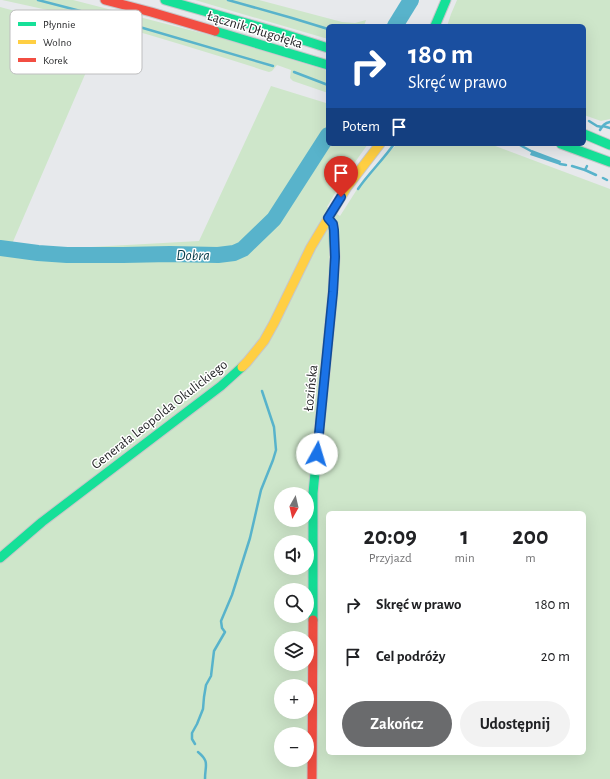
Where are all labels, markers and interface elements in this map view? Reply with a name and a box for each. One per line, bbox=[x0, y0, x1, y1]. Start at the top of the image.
street label: Łącznik Długołęka bbox=[205, 9, 305, 51]
legend bbox=[10, 10, 142, 74]
text: Płynnie bbox=[43, 19, 75, 30]
text: Wolno bbox=[43, 37, 72, 48]
icon: right bbox=[342, 40, 394, 92]
text: 180 m bbox=[408, 41, 473, 69]
text: Korek bbox=[43, 55, 68, 66]
text: Skręć w prawo bbox=[408, 74, 507, 92]
icon: arrive bbox=[388, 116, 410, 138]
text: Potem bbox=[342, 119, 380, 134]
pin bbox=[324, 156, 358, 197]
icon: arrive bbox=[330, 162, 352, 184]
water label: Dobra bbox=[176, 248, 210, 263]
street label: Generała Leopolda Okulickiego bbox=[89, 357, 230, 472]
street label: Łozińska bbox=[302, 364, 320, 412]
position arrow bbox=[296, 433, 338, 475]
north arrow bbox=[274, 487, 314, 527]
map controls bbox=[274, 487, 314, 767]
text: 20:09 bbox=[364, 525, 417, 549]
text: 1 bbox=[460, 525, 469, 549]
text: 200 bbox=[512, 525, 548, 549]
button: sound bbox=[274, 535, 314, 575]
text: Przyjazd bbox=[369, 552, 412, 565]
text: min bbox=[454, 552, 475, 565]
text: m bbox=[525, 552, 536, 565]
button: search bbox=[274, 583, 314, 623]
icon: right bbox=[342, 594, 364, 616]
text: Skręć w prawo bbox=[376, 597, 461, 612]
text: 180 m bbox=[535, 597, 570, 612]
button: layers bbox=[274, 631, 314, 671]
icon: arrive bbox=[342, 646, 364, 668]
text: Cel podróży bbox=[376, 649, 445, 664]
text: 20 m bbox=[541, 649, 570, 664]
button: + bbox=[274, 679, 314, 719]
button: Zakończ bbox=[342, 701, 452, 747]
button: Udostępnij bbox=[460, 701, 570, 747]
button: − bbox=[274, 727, 314, 767]

